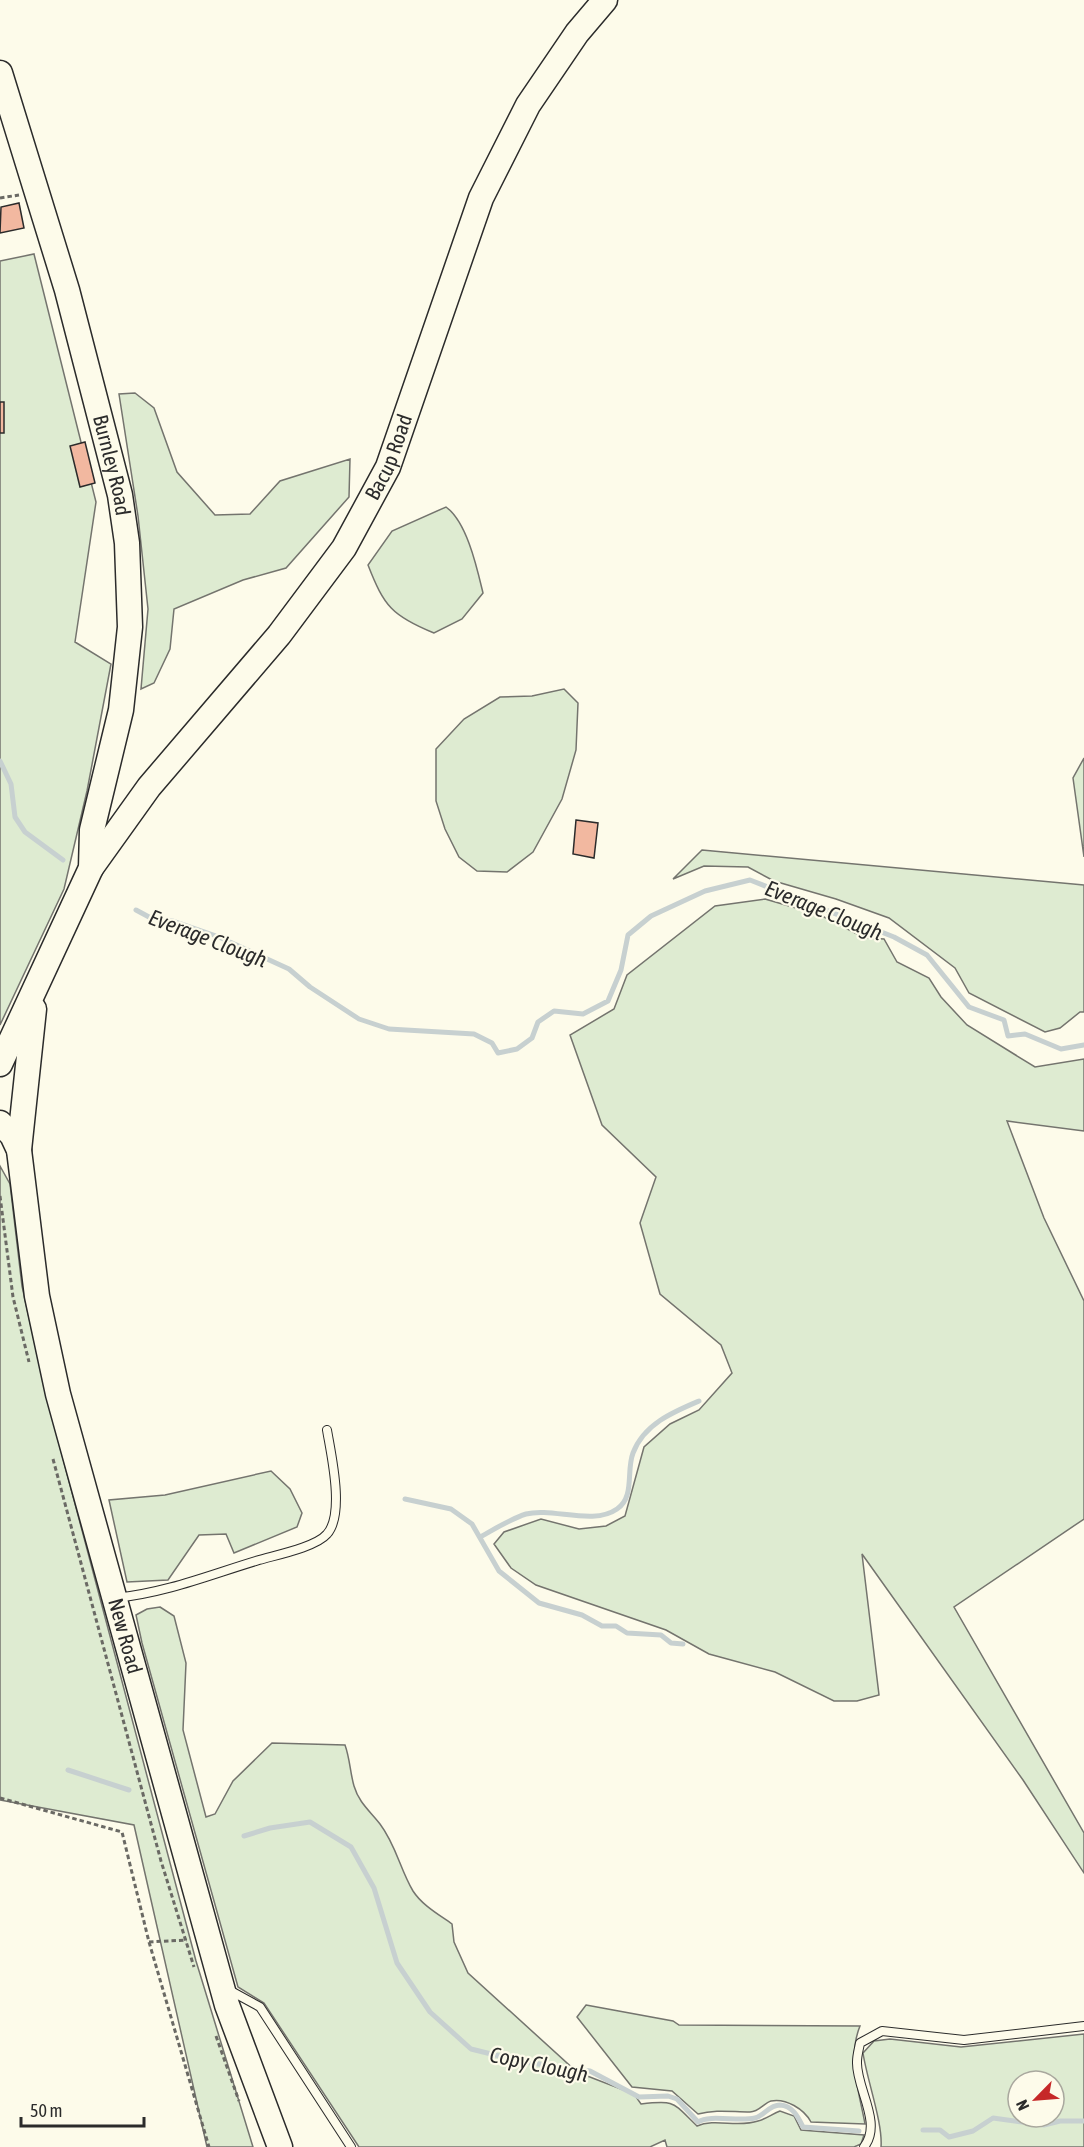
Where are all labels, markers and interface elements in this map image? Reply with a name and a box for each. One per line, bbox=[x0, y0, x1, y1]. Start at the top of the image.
street label: Bacup Road bbox=[360, 411, 416, 504]
street label: Burnley Road bbox=[89, 412, 136, 517]
water label: Everage Clough bbox=[761, 875, 887, 946]
water label: Everage Clough bbox=[145, 904, 271, 973]
street label: New Road bbox=[104, 1595, 148, 1676]
water label: Copy Clough bbox=[487, 2041, 591, 2087]
north arrow bbox=[1006, 2069, 1066, 2129]
scale bar bbox=[21, 2090, 144, 2128]
text: N bbox=[1012, 2097, 1033, 2113]
text: 50 m bbox=[30, 2100, 62, 2121]

